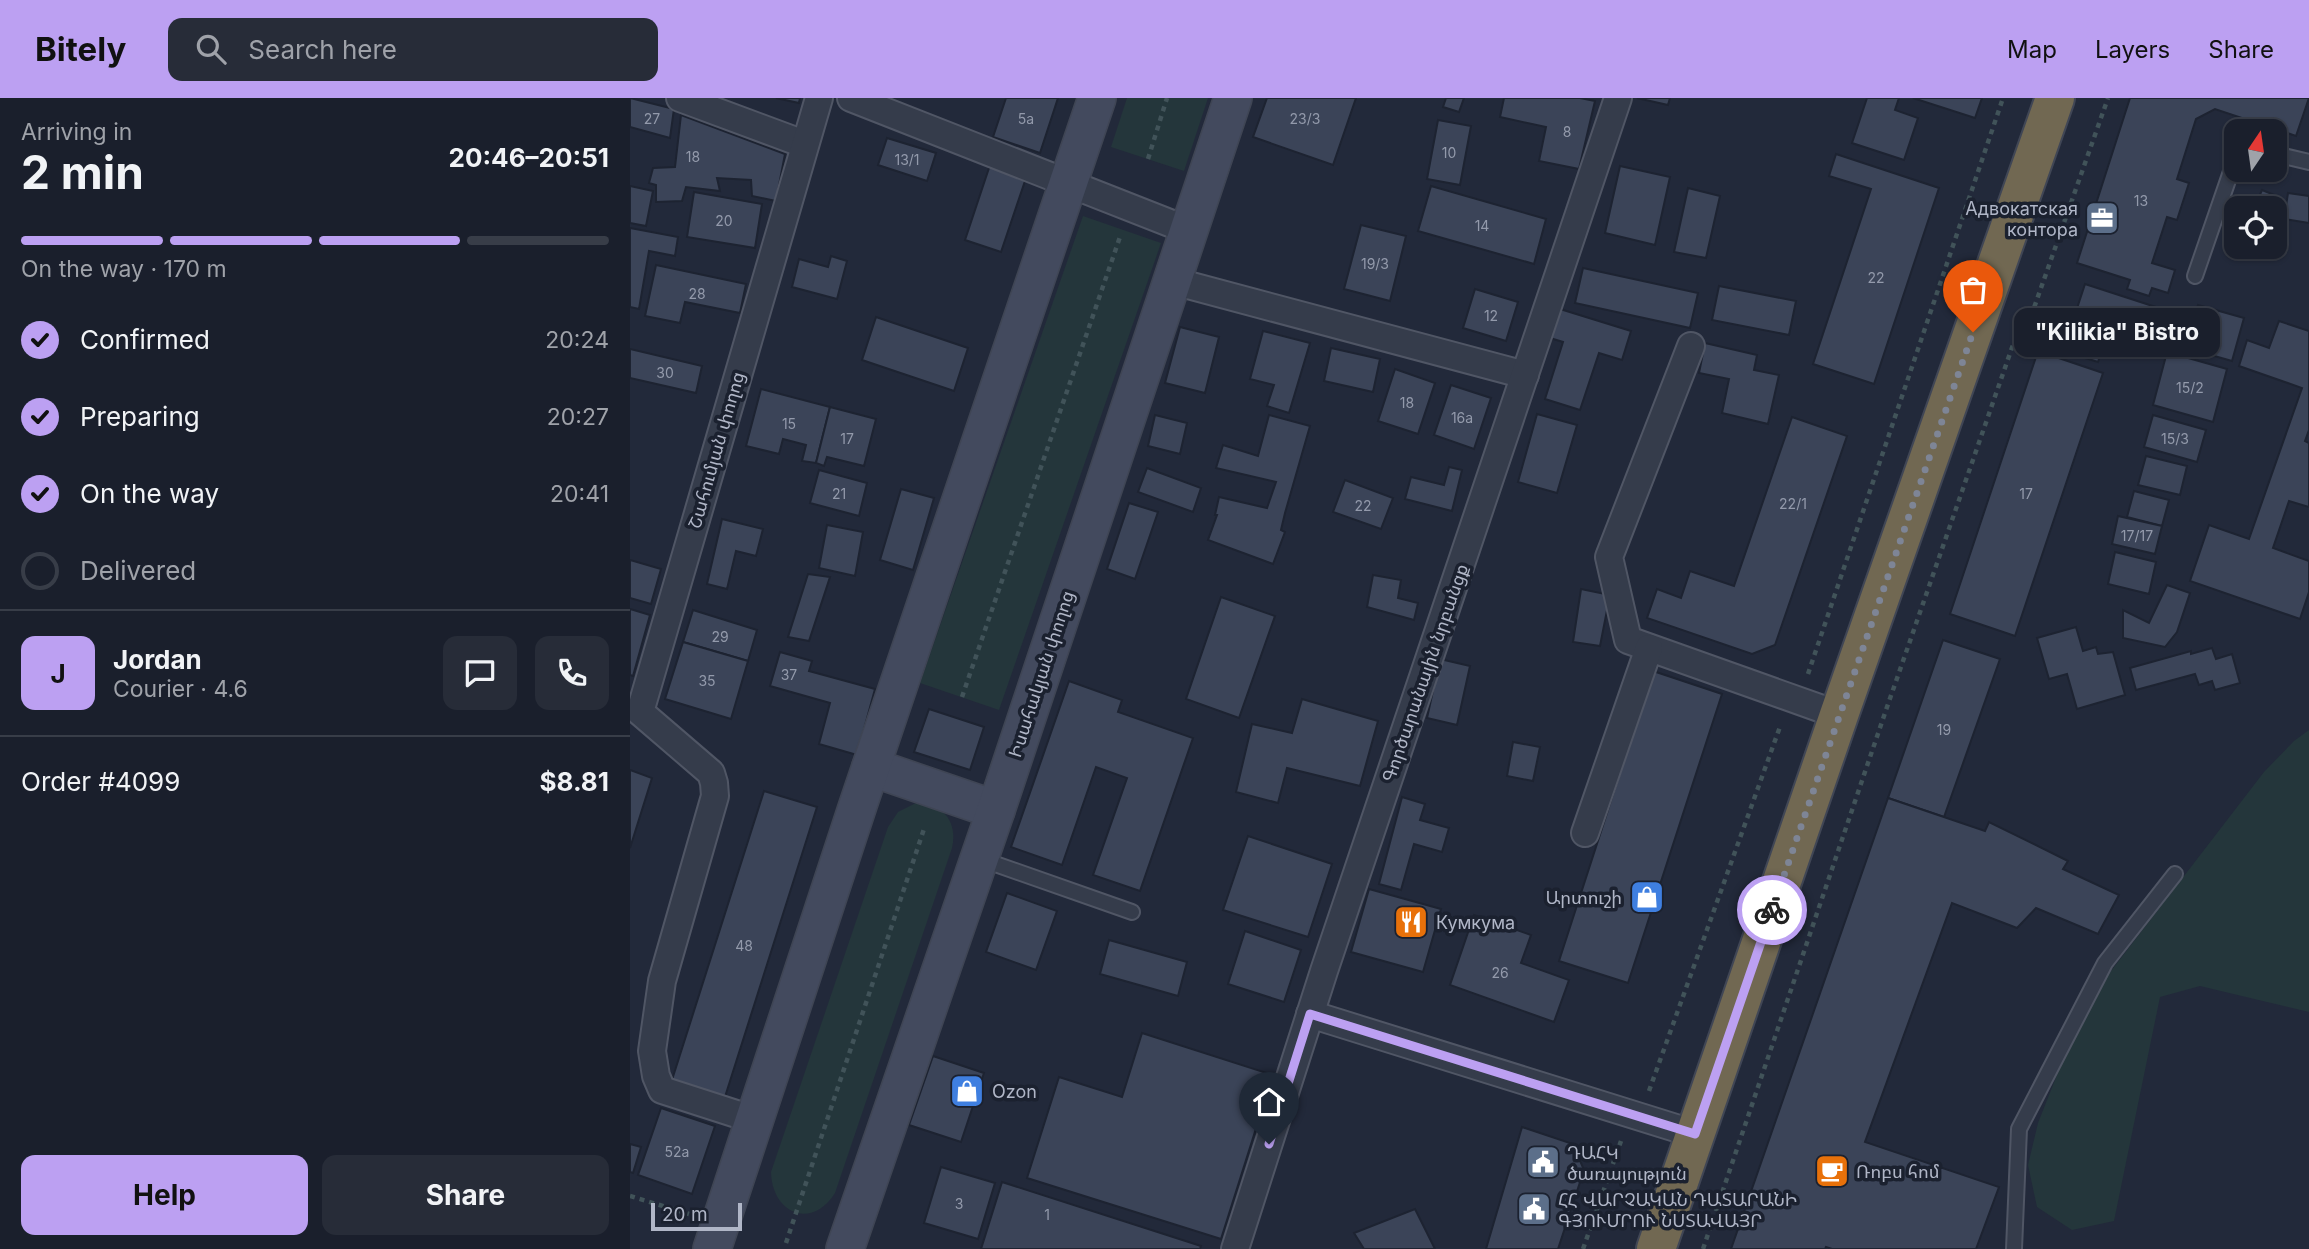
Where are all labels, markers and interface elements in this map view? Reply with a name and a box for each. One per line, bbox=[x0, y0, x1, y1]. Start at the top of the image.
search box bbox=[168, 18, 658, 81]
text: Bitely bbox=[35, 29, 126, 69]
icon: search bbox=[192, 30, 230, 68]
text: Search here bbox=[248, 34, 397, 65]
text: Map bbox=[2007, 35, 2057, 64]
text: Layers bbox=[2095, 35, 2170, 64]
text: Share bbox=[2208, 35, 2274, 64]
house number: 27 bbox=[644, 110, 660, 127]
house number: 5a bbox=[1018, 110, 1034, 127]
house number: 23/3 bbox=[1290, 110, 1320, 127]
text: Arriving in bbox=[21, 118, 132, 146]
north arrow bbox=[2224, 119, 2287, 182]
map controls bbox=[2224, 119, 2287, 259]
house number: 8 bbox=[1563, 123, 1571, 140]
text: 20:46–20:51 bbox=[449, 142, 609, 173]
text: 2 min bbox=[21, 144, 144, 200]
house number: 10 bbox=[1442, 144, 1456, 161]
house number: 18 bbox=[686, 148, 700, 165]
house number: 13/1 bbox=[894, 151, 920, 168]
house number: 13 bbox=[2134, 192, 2148, 209]
button: locate bbox=[2224, 196, 2287, 259]
place label: Адвокатская контора bbox=[1965, 198, 2078, 240]
office icon: Адвокатская контора bbox=[2083, 199, 2121, 237]
house number: 20 bbox=[715, 212, 733, 229]
house number: 14 bbox=[1475, 217, 1489, 234]
text: On the way · 170 m bbox=[21, 255, 227, 283]
house number: 19/3 bbox=[1361, 255, 1389, 272]
pin bbox=[1943, 260, 2003, 332]
house number: 22 bbox=[1867, 269, 1885, 286]
icon: bag bbox=[1954, 271, 1992, 309]
house number: 28 bbox=[688, 285, 706, 302]
house number: 12 bbox=[1484, 307, 1498, 324]
callout: "Kilikia" Bistro bbox=[2015, 308, 2222, 356]
text: "Kilikia" Bistro bbox=[2035, 318, 2199, 346]
icon: check bbox=[21, 321, 59, 359]
text: Confirmed bbox=[80, 324, 210, 355]
text: 20:24 bbox=[545, 326, 609, 354]
house number: 30 bbox=[656, 364, 674, 381]
street label: Շահումյան փողոց bbox=[684, 369, 748, 531]
house number: 15/2 bbox=[2176, 379, 2204, 396]
house number: 18 bbox=[1400, 394, 1414, 411]
icon: check bbox=[21, 398, 59, 436]
text: Preparing bbox=[80, 401, 200, 432]
text: 20:27 bbox=[547, 403, 609, 431]
house number: 16a bbox=[1451, 409, 1473, 426]
house number: 15 bbox=[782, 415, 796, 432]
house number: 17 bbox=[840, 430, 854, 447]
house number: 15/3 bbox=[2161, 430, 2189, 447]
icon: check bbox=[21, 475, 59, 513]
text: On the way bbox=[80, 478, 219, 509]
text: 20:41 bbox=[550, 480, 609, 508]
house number: 21 bbox=[832, 485, 846, 502]
house number: 17 bbox=[2019, 485, 2033, 502]
house number: 22/1 bbox=[1779, 495, 1807, 512]
house number: 22 bbox=[1354, 497, 1372, 514]
house number: 17/17 bbox=[2121, 527, 2153, 544]
text: Delivered bbox=[80, 555, 196, 586]
street label: Գործարանային նրբանցք bbox=[1378, 561, 1472, 785]
street label: Իսահակյան փողոց bbox=[1004, 588, 1078, 760]
house number: 29 bbox=[711, 628, 729, 645]
button: chat bbox=[443, 636, 517, 710]
button: phone bbox=[535, 636, 609, 710]
text: Jordan bbox=[113, 644, 202, 675]
text: J bbox=[50, 658, 66, 689]
house number: 37 bbox=[781, 666, 797, 683]
house number: 35 bbox=[698, 672, 716, 689]
text: Courier · 4.6 bbox=[113, 675, 248, 703]
house number: 19 bbox=[1937, 721, 1951, 738]
text: Order #4099 bbox=[21, 766, 180, 797]
text: $8.81 bbox=[540, 766, 609, 797]
courier bbox=[1737, 875, 1807, 945]
shop icon: Արտուշի bbox=[1628, 878, 1666, 916]
place label: Արտուշի bbox=[1545, 887, 1622, 908]
icon: bike bbox=[1753, 891, 1791, 929]
restaurant icon: Кумкума bbox=[1392, 903, 1430, 941]
place label: Кумкума bbox=[1436, 912, 1515, 933]
house number: 48 bbox=[735, 937, 753, 954]
house number: 26 bbox=[1491, 964, 1509, 981]
shop icon: Ozon bbox=[948, 1072, 986, 1110]
pin bbox=[1239, 1072, 1299, 1144]
place label: Ozon bbox=[992, 1081, 1037, 1102]
icon: home bbox=[1250, 1083, 1288, 1121]
place label: ԴԱՀԿ ծառայություն bbox=[1567, 1142, 1687, 1184]
house number: 52a bbox=[665, 1143, 689, 1160]
public building icon: ԴԱՀԿ ծառայություն bbox=[1524, 1143, 1562, 1181]
cafe icon: Ռոբս հոմ bbox=[1813, 1152, 1851, 1190]
button: Help bbox=[21, 1155, 308, 1235]
button: Share bbox=[322, 1155, 609, 1235]
place label: Ռոբս հոմ bbox=[1856, 1161, 1940, 1182]
place label: ՀՀ ՎԱՐՉԱԿԱՆ ԴԱՏԱՐԱՆԻ ԳՅՈՒՄՐՈՒ ՆՍՏԱՎԱՅՐ bbox=[1558, 1189, 1797, 1231]
public building icon: ՀՀ ՎԱՐՉԱԿԱՆ ԴԱՏԱՐԱՆԻ ԳՅՈՒՄՐՈՒ ՆՍՏԱՎԱՅՐ bbox=[1515, 1190, 1553, 1228]
house number: 3 bbox=[955, 1195, 963, 1212]
scale bar bbox=[651, 1200, 742, 1232]
text: 20 m bbox=[662, 1203, 708, 1226]
house number: 1 bbox=[1044, 1206, 1050, 1223]

